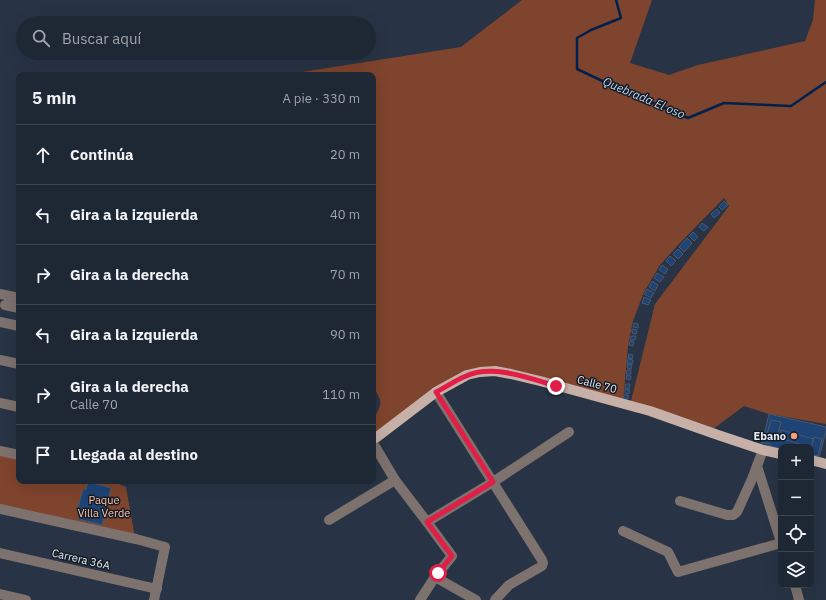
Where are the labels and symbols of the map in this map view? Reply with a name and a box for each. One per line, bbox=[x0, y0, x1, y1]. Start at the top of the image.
water label: Quebrada El oso bbox=[601, 74, 688, 122]
street label: Calle 70 bbox=[576, 372, 618, 396]
route end bbox=[547, 377, 565, 395]
place label: Ebano bbox=[754, 429, 786, 443]
marker: Ebano bbox=[789, 431, 799, 441]
park label: Paque Villa Verde bbox=[78, 493, 130, 520]
street label: Carrera 36A bbox=[50, 545, 112, 573]
route start bbox=[429, 564, 447, 582]

